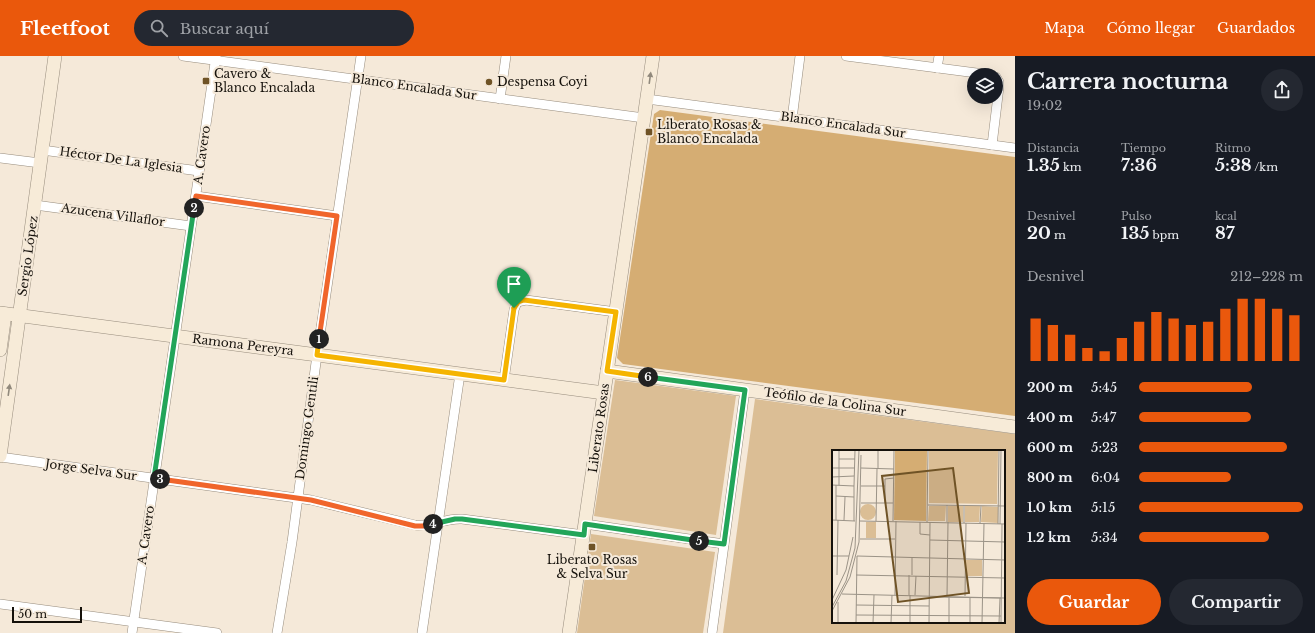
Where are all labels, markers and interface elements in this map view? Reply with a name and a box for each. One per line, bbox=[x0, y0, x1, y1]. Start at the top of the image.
search box bbox=[134, 10, 414, 46]
text: Fleetfoot bbox=[20, 17, 110, 40]
icon: search bbox=[148, 17, 170, 39]
text: Buscar aquí bbox=[180, 19, 269, 38]
text: Mapa bbox=[1044, 19, 1084, 37]
text: Cómo llegar bbox=[1106, 19, 1195, 37]
text: Guardados bbox=[1217, 19, 1295, 37]
place label: Cavero & Blanco Encalada bbox=[214, 66, 315, 95]
map controls bbox=[967, 68, 1003, 104]
button: layers bbox=[967, 68, 1003, 104]
text: Carrera nocturna bbox=[1027, 68, 1228, 95]
button: share bbox=[1261, 69, 1303, 111]
street label: Blanco Encalada Sur bbox=[351, 70, 478, 103]
one-way arrow bbox=[647, 72, 653, 84]
place label: Despensa Coyi bbox=[497, 74, 588, 89]
marker: Cavero & Blanco Encalada bbox=[201, 76, 211, 86]
marker: Despensa Coyi bbox=[484, 77, 494, 87]
text: 19:02 bbox=[1027, 97, 1062, 114]
street label: Blanco Encalada Sur bbox=[780, 108, 907, 141]
place label: Liberato Rosas & Blanco Encalada bbox=[657, 117, 762, 146]
street label: A. Cavero bbox=[190, 124, 213, 186]
marker: Liberato Rosas & Blanco Encalada bbox=[644, 127, 654, 137]
text: Distancia bbox=[1027, 141, 1079, 155]
text: Tiempo bbox=[1121, 141, 1166, 155]
text: Ritmo bbox=[1215, 141, 1251, 155]
street label: Héctor De La Iglesia bbox=[59, 143, 184, 176]
text: 1.35 bbox=[1027, 155, 1060, 176]
text: 7:36 bbox=[1121, 155, 1157, 176]
text: 5:38 bbox=[1215, 155, 1252, 176]
text: km bbox=[1060, 160, 1082, 174]
text: /km bbox=[1252, 160, 1278, 174]
pin: 2 bbox=[184, 198, 204, 218]
street label: Azucena Villaflor bbox=[59, 200, 166, 229]
text: 2 bbox=[190, 201, 198, 215]
text: Desnivel bbox=[1027, 209, 1076, 223]
text: Pulso bbox=[1121, 209, 1152, 223]
text: kcal bbox=[1215, 209, 1237, 223]
street label: Sergio López bbox=[14, 214, 41, 297]
text: 20 bbox=[1027, 223, 1051, 244]
text: 135 bbox=[1121, 223, 1149, 244]
text: 87 bbox=[1215, 223, 1235, 244]
text: m bbox=[1051, 228, 1066, 242]
text: bpm bbox=[1149, 228, 1179, 242]
pin bbox=[497, 267, 531, 308]
text: Desnivel bbox=[1027, 268, 1085, 285]
text: 212–228 m bbox=[1230, 268, 1303, 285]
icon: arrive bbox=[503, 273, 525, 295]
pin: 1 bbox=[309, 329, 329, 349]
street label: Ramona Pereyra bbox=[191, 331, 295, 358]
text: 1 bbox=[317, 332, 321, 346]
pin: 6 bbox=[638, 367, 658, 387]
text: 6 bbox=[644, 370, 652, 384]
street label: Domingo Gentili bbox=[292, 375, 321, 481]
text: 200 m bbox=[1027, 379, 1073, 396]
text: 5:45 bbox=[1091, 379, 1117, 396]
street label: Liberato Rosas bbox=[585, 382, 612, 474]
one-way arrow bbox=[6, 384, 12, 396]
street label: Teófilo de la Colina Sur bbox=[763, 384, 907, 419]
text: 400 m bbox=[1027, 409, 1073, 426]
text: 5:47 bbox=[1091, 409, 1116, 426]
text: 600 m bbox=[1027, 439, 1073, 456]
text: 5:23 bbox=[1091, 439, 1118, 456]
inset map bbox=[832, 450, 1005, 623]
street label: Jorge Selva Sur bbox=[42, 455, 138, 483]
pin: 3 bbox=[150, 469, 170, 489]
text: 800 m bbox=[1027, 469, 1073, 486]
text: 6:04 bbox=[1091, 469, 1120, 486]
text: 3 bbox=[156, 472, 164, 486]
text: 1.0 km bbox=[1027, 499, 1072, 516]
text: 5:15 bbox=[1091, 499, 1115, 516]
street label: A. Cavero bbox=[134, 504, 157, 566]
pin: 4 bbox=[423, 514, 443, 534]
text: 4 bbox=[429, 517, 437, 531]
text: 1.2 km bbox=[1027, 529, 1071, 546]
text: 5:34 bbox=[1091, 529, 1118, 546]
pin: 5 bbox=[689, 531, 709, 551]
text: 5 bbox=[696, 534, 702, 548]
marker: Liberato Rosas & Selva Sur bbox=[587, 542, 597, 552]
place label: Liberato Rosas & Selva Sur bbox=[547, 552, 637, 581]
button: Guardar bbox=[1027, 579, 1161, 625]
button: Compartir bbox=[1169, 579, 1303, 625]
scale bar bbox=[12, 605, 82, 624]
text: 50 m bbox=[18, 607, 47, 621]

